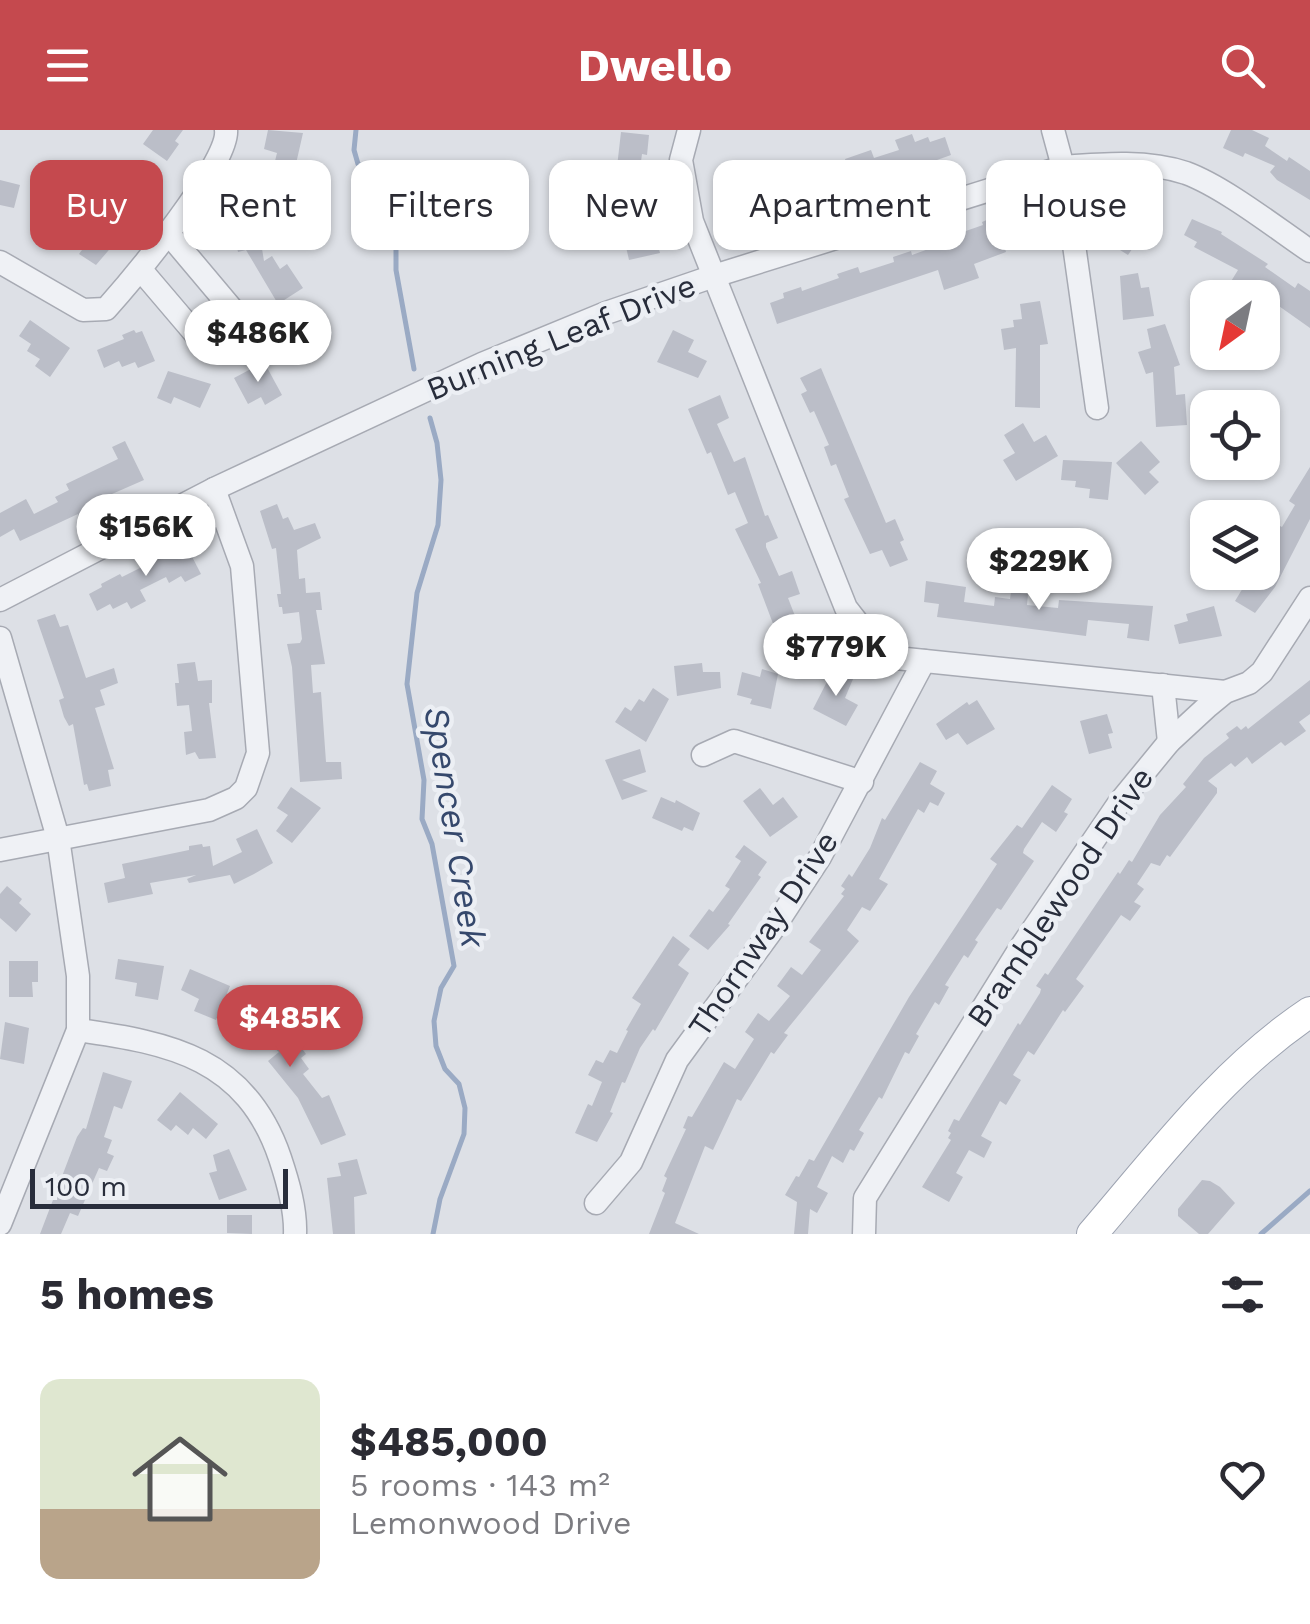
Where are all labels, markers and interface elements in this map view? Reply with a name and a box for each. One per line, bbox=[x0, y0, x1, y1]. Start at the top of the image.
icon: menu bbox=[40, 38, 95, 93]
icon: search bbox=[1215, 38, 1270, 93]
text: Dwello bbox=[578, 39, 732, 92]
chip: Buy bbox=[30, 160, 163, 250]
chip: Rent bbox=[183, 160, 331, 250]
chip: Filters bbox=[351, 160, 529, 250]
chip: New bbox=[549, 160, 693, 250]
chip: Apartment bbox=[713, 160, 966, 250]
chip: House bbox=[986, 160, 1163, 250]
street label: Burning Leaf Drive bbox=[421, 266, 701, 408]
north arrow bbox=[1190, 280, 1280, 370]
map controls bbox=[1190, 280, 1280, 590]
pin: $486K bbox=[188, 300, 328, 385]
text: $486K bbox=[206, 313, 310, 351]
button: locate bbox=[1190, 390, 1280, 480]
pin: $156K bbox=[76, 494, 216, 579]
button: layers bbox=[1190, 500, 1280, 590]
text: $156K bbox=[99, 507, 193, 545]
pin: $229K bbox=[969, 528, 1109, 613]
text: $229K bbox=[989, 541, 1089, 579]
pin: $779K bbox=[766, 614, 906, 699]
text: $779K bbox=[785, 627, 887, 665]
water label: Spencer Creek bbox=[415, 704, 495, 951]
street label: Bramblewood Drive bbox=[959, 760, 1161, 1034]
street label: Thornway Drive bbox=[680, 824, 846, 1044]
pin: $485K bbox=[220, 985, 360, 1070]
text: $485K bbox=[239, 998, 341, 1036]
scale bar bbox=[30, 1164, 288, 1208]
text: 100 m bbox=[45, 1170, 127, 1203]
icon: filters bbox=[1215, 1267, 1270, 1322]
text: 5 homes bbox=[40, 1270, 214, 1319]
text: $485,000 bbox=[350, 1417, 548, 1466]
icon: home bbox=[120, 1419, 240, 1539]
icon: heart bbox=[1215, 1452, 1270, 1507]
text: 5 rooms · 143 m² bbox=[350, 1466, 610, 1504]
text: Lemonwood Drive bbox=[350, 1504, 632, 1542]

